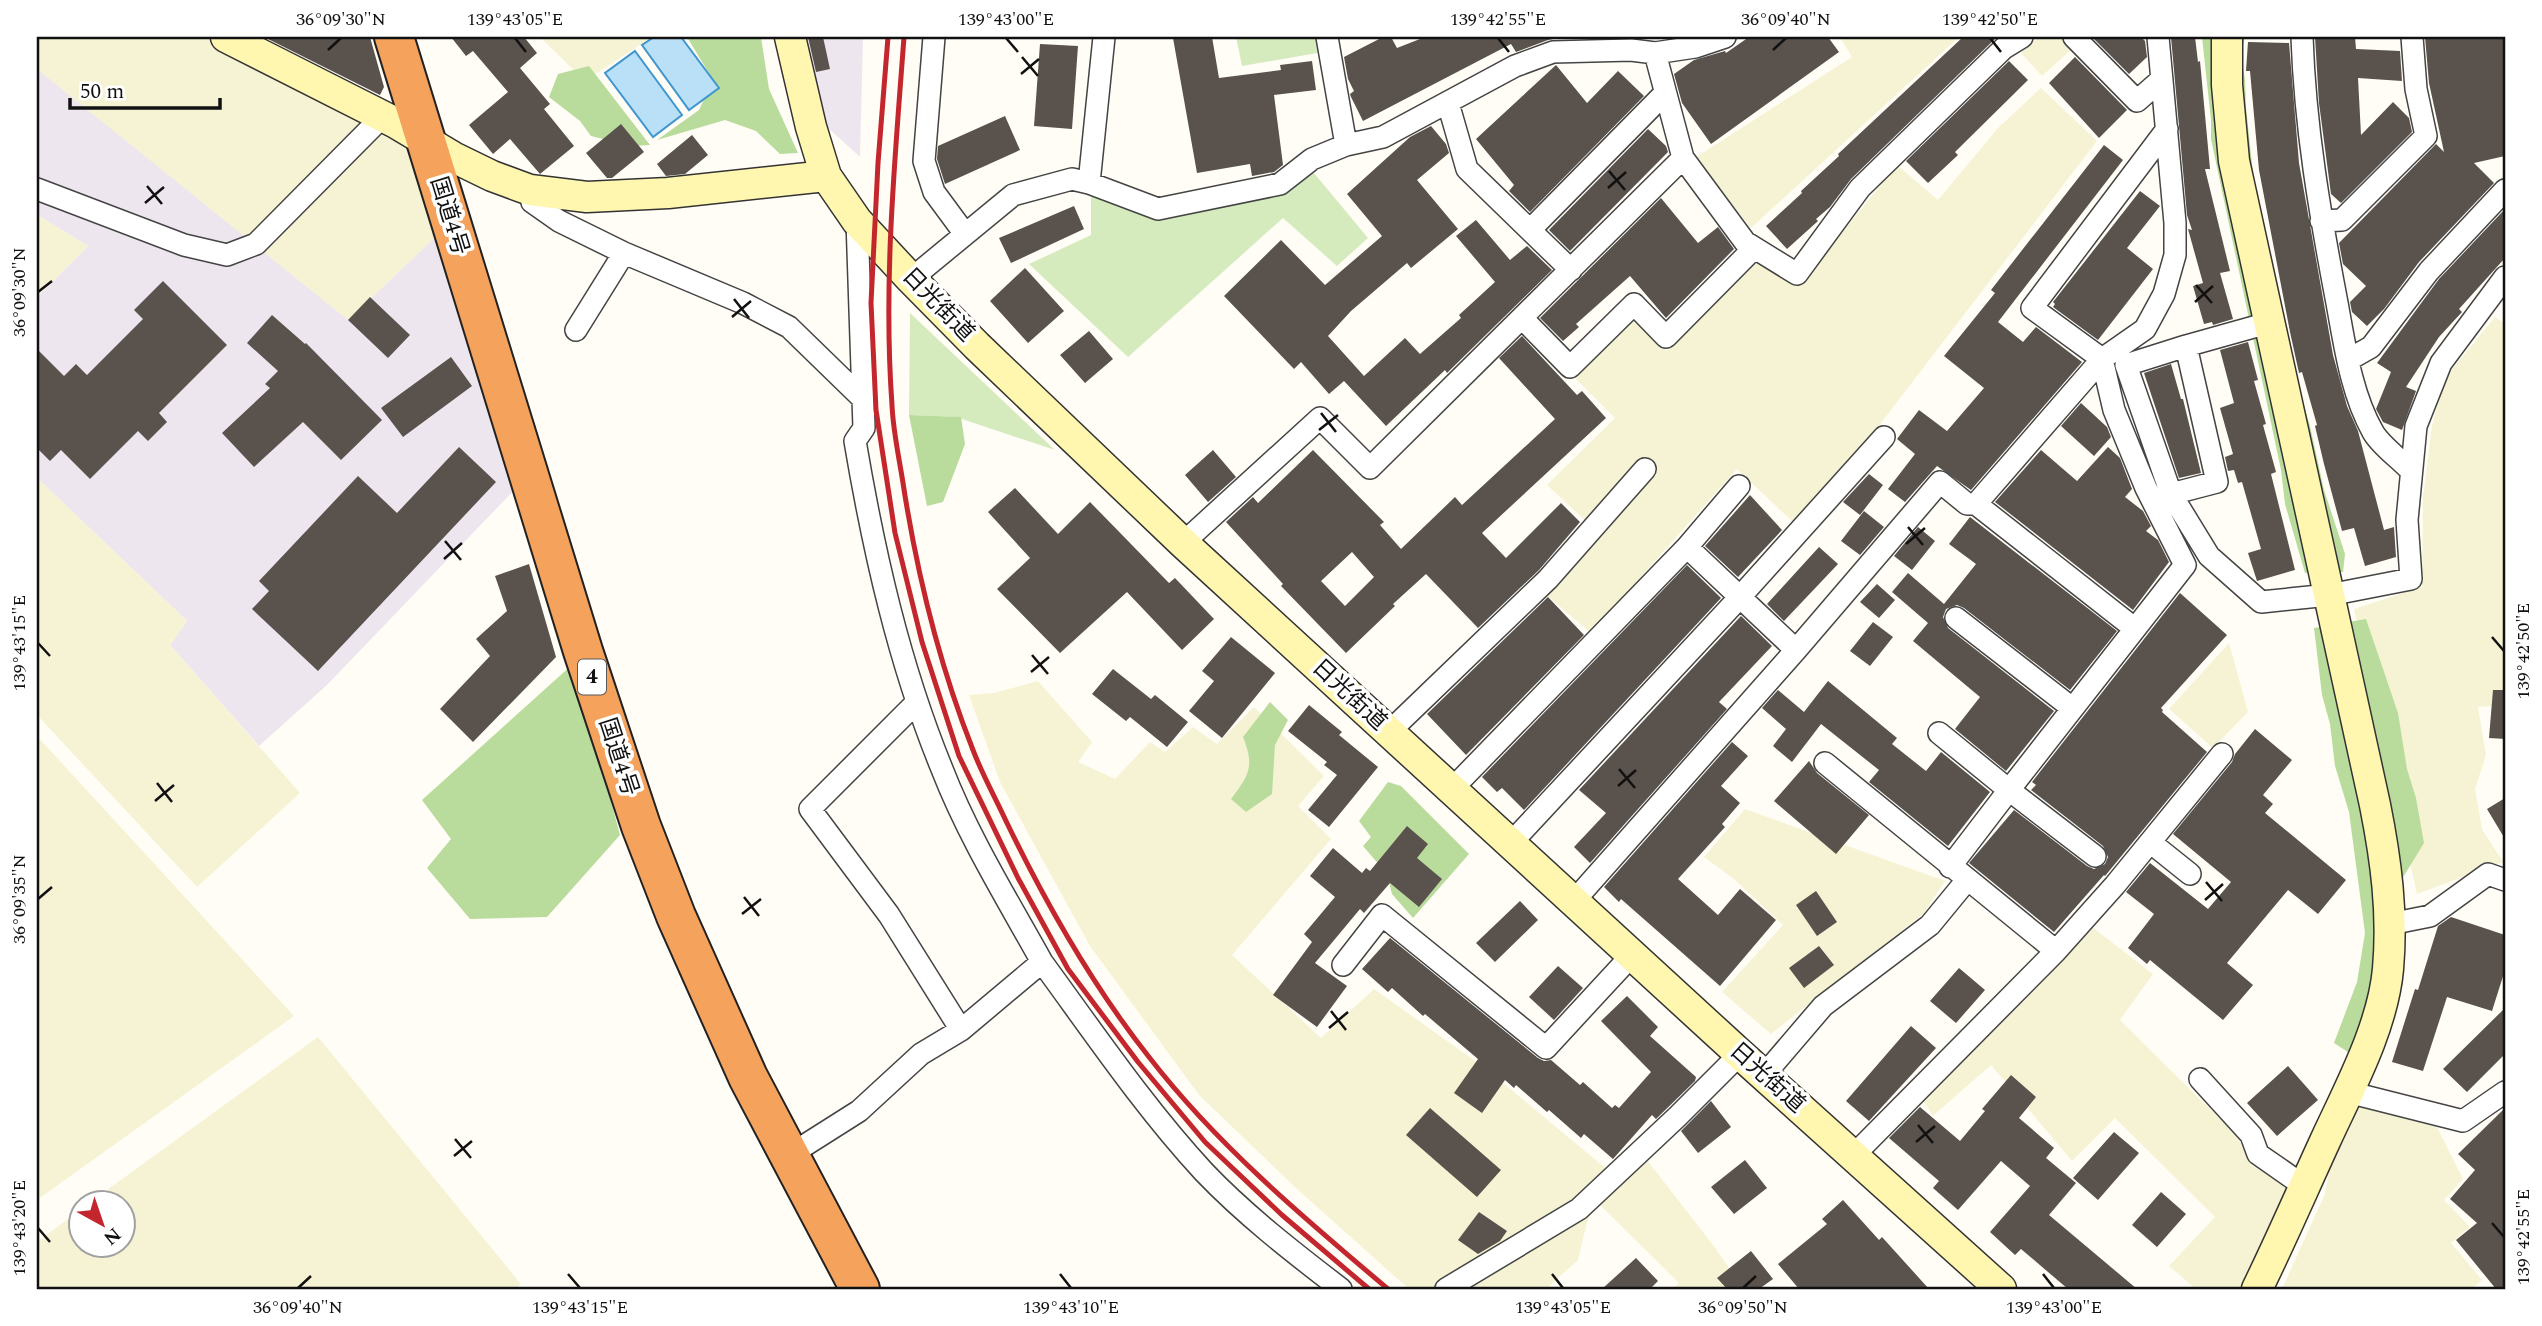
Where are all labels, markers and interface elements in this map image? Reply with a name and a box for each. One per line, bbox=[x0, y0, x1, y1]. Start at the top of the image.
text: 36°09'30"N bbox=[296, 6, 386, 33]
text: 139°43'05"E bbox=[467, 6, 563, 33]
text: 139°43'00"E bbox=[958, 6, 1054, 33]
text: 139°42'55"E bbox=[1450, 6, 1546, 33]
text: 36°09'40"N bbox=[1741, 6, 1831, 33]
text: 139°42'50"E bbox=[1942, 6, 2038, 33]
scale bar bbox=[70, 66, 220, 110]
text: 50 m bbox=[80, 76, 124, 108]
street label: 国道4号 bbox=[420, 172, 478, 260]
text: 36°09'30"N bbox=[6, 247, 33, 337]
street label: 日光街道 bbox=[893, 260, 983, 350]
text: 139°43'15"E bbox=[6, 595, 33, 691]
text: 139°42'50"E bbox=[2510, 603, 2537, 699]
street label: 日光街道 bbox=[1303, 651, 1395, 739]
road number: 4 bbox=[578, 660, 606, 694]
street label: 国道4号 bbox=[589, 713, 647, 801]
text: 36°09'35"N bbox=[6, 854, 33, 944]
street label: 日光街道 bbox=[1721, 1034, 1813, 1122]
text: 139°43'20"E bbox=[6, 1180, 33, 1276]
text: 139°42'55"E bbox=[2510, 1189, 2537, 1285]
north arrow bbox=[66, 1190, 136, 1260]
text: N bbox=[97, 1220, 127, 1252]
text: 36°09'40"N bbox=[253, 1294, 343, 1321]
text: 139°43'15"E bbox=[532, 1294, 628, 1321]
text: 139°43'10"E bbox=[1023, 1294, 1119, 1321]
text: 139°43'05"E bbox=[1515, 1294, 1611, 1321]
text: 36°09'50"N bbox=[1698, 1294, 1788, 1321]
text: 139°43'00"E bbox=[2006, 1294, 2102, 1321]

